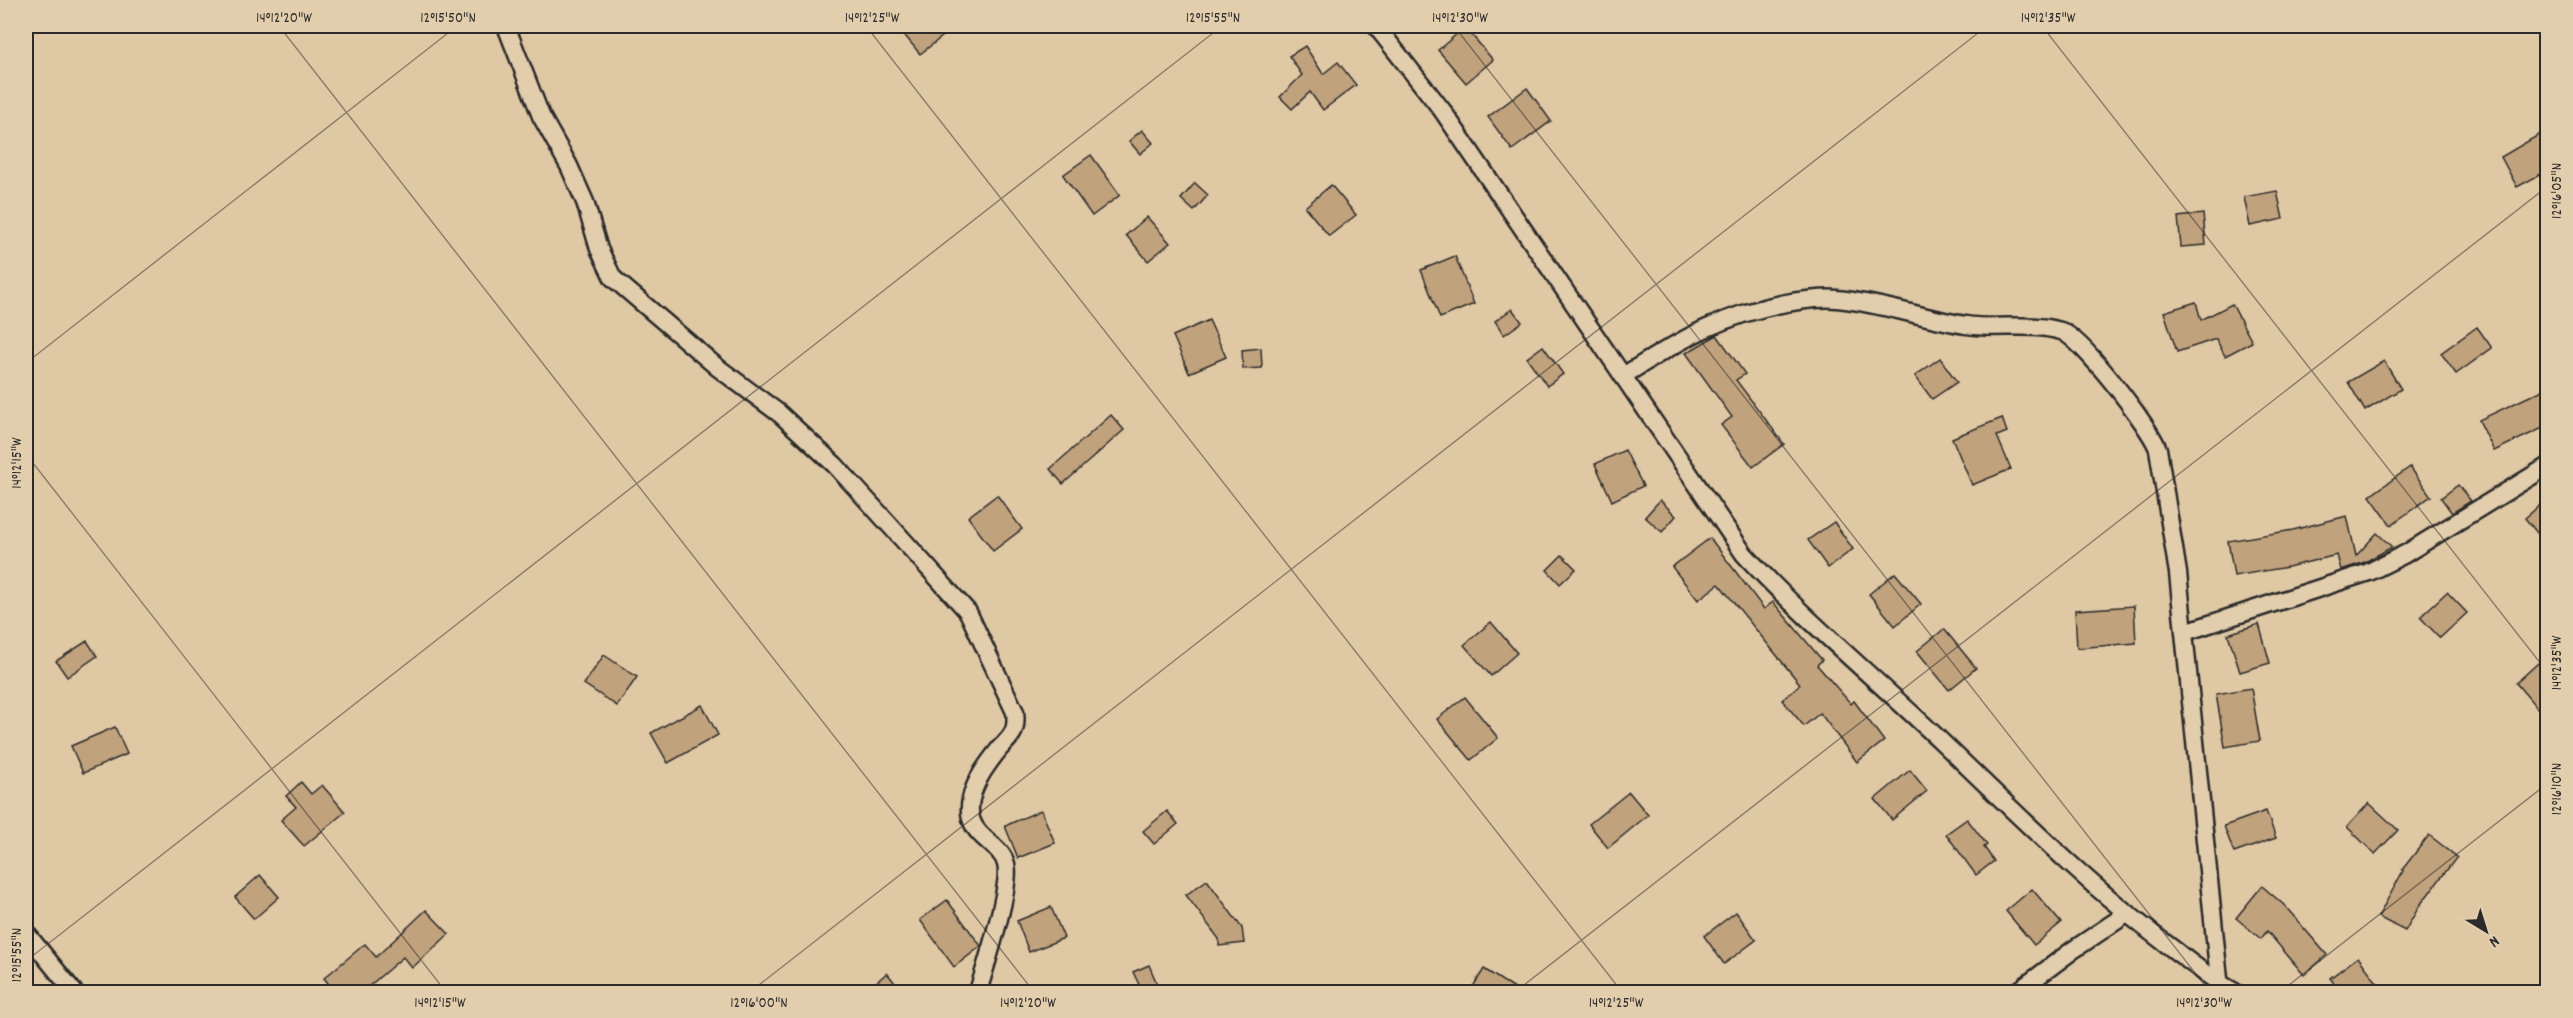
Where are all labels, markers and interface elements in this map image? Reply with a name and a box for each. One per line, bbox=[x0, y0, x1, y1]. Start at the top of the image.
text: 14°12'20"W bbox=[256, 8, 312, 30]
text: 12°15'50"N bbox=[420, 8, 476, 30]
text: 14°12'25"W bbox=[845, 8, 900, 30]
text: 12°15'55"N bbox=[1186, 8, 1240, 30]
text: 14°12'30"W bbox=[1432, 8, 1488, 30]
text: 14°12'35"W bbox=[2021, 8, 2076, 30]
text: 12°16'05"N bbox=[2547, 163, 2569, 219]
text: 14°12'15"W bbox=[7, 437, 29, 489]
text: 14°12'35"W bbox=[2547, 635, 2569, 690]
text: 12°16'10"N bbox=[2547, 763, 2569, 815]
north arrow bbox=[2456, 901, 2516, 961]
text: 12°15'55"N bbox=[7, 928, 29, 982]
text: N bbox=[2483, 929, 2504, 952]
text: 14°12'15"W bbox=[414, 993, 466, 1015]
text: 12°16'00"N bbox=[730, 993, 788, 1015]
text: 14°12'20"W bbox=[1000, 993, 1056, 1015]
text: 14°12'25"W bbox=[1589, 993, 1644, 1015]
text: 14°12'30"W bbox=[2176, 993, 2232, 1015]

